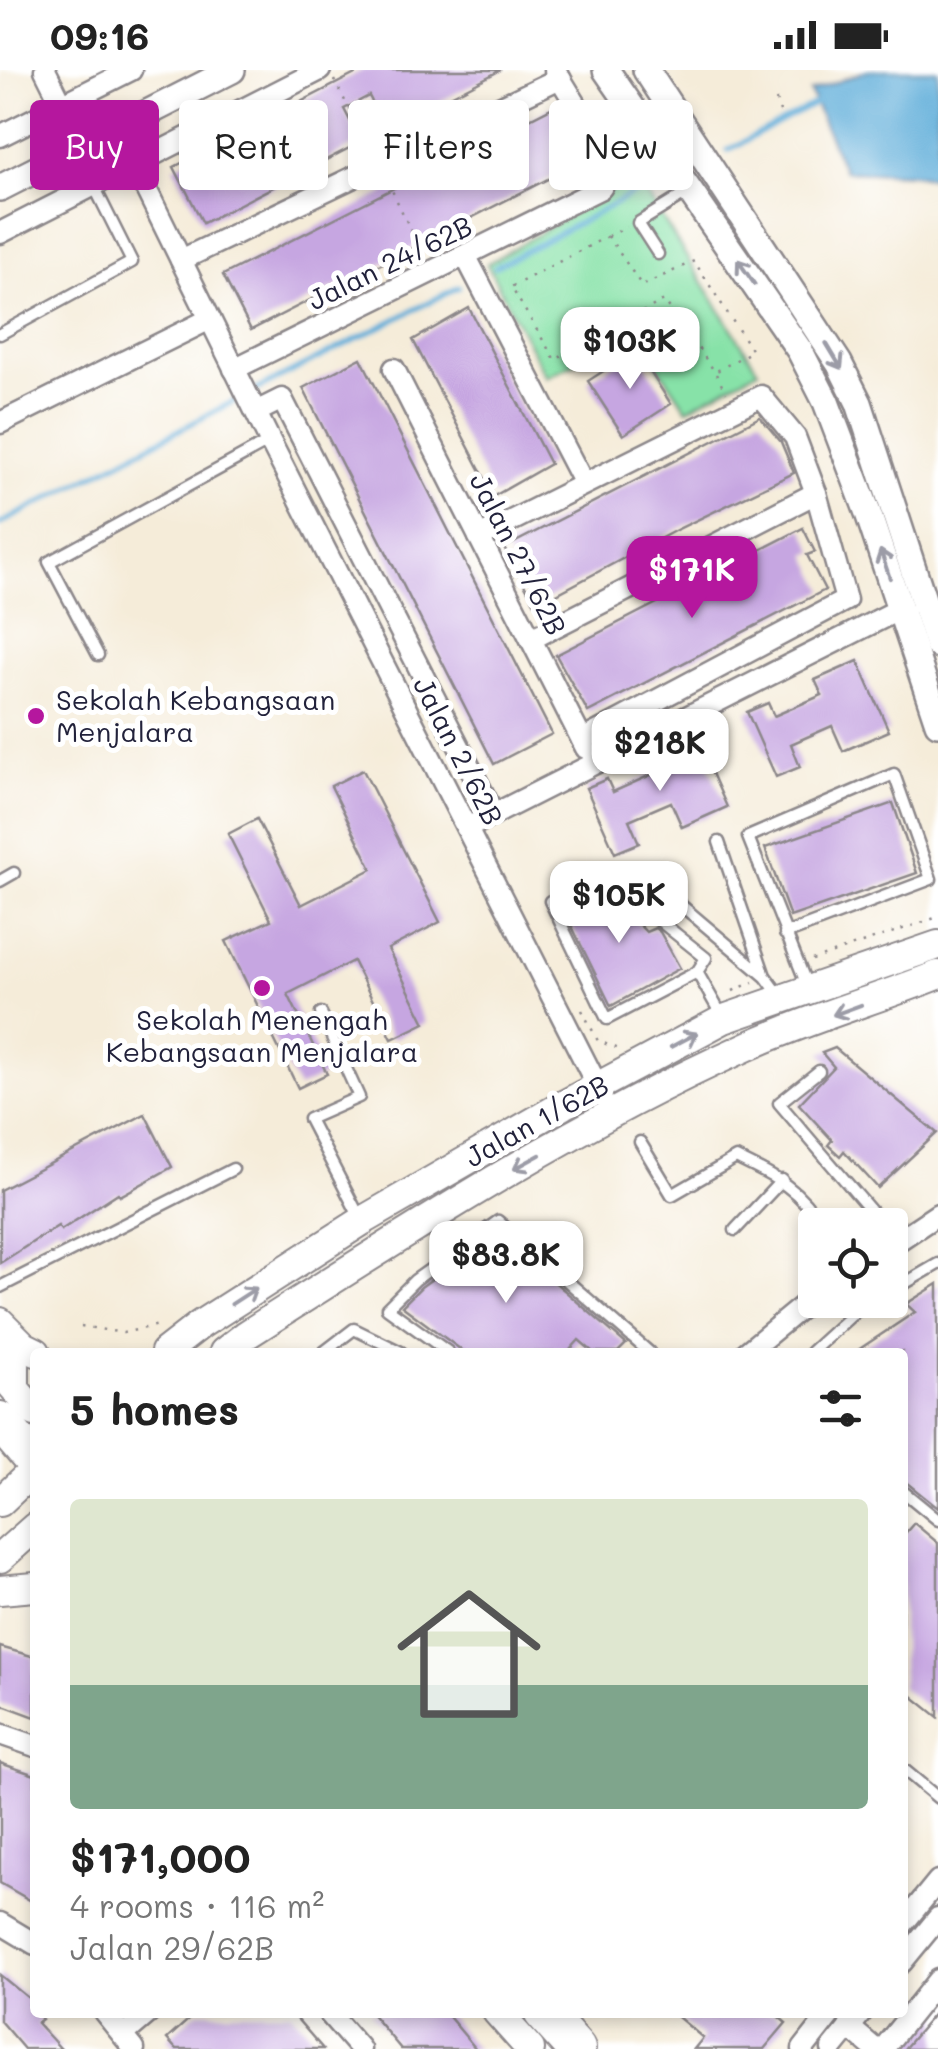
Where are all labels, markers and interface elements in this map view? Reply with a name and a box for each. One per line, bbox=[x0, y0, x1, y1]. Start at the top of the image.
text: 09:16 bbox=[50, 10, 149, 60]
chip: Buy bbox=[30, 100, 159, 190]
chip: Rent bbox=[179, 100, 328, 190]
chip: Filters bbox=[348, 100, 529, 190]
chip: New bbox=[549, 100, 693, 190]
street label: Jalan 24/62B bbox=[302, 207, 478, 317]
one-way arrow bbox=[736, 259, 757, 287]
pin: $103K bbox=[560, 307, 700, 392]
text: $103K bbox=[583, 318, 677, 360]
one-way arrow bbox=[824, 341, 844, 370]
street label: Jalan 27/62B bbox=[463, 466, 575, 641]
pin: $171K bbox=[622, 536, 762, 621]
text: $171K bbox=[648, 547, 736, 589]
one-way arrow bbox=[875, 549, 893, 580]
street label: Jalan 2/62B bbox=[406, 670, 512, 831]
place label: Sekolah Kebangsaan Menjalara bbox=[56, 681, 335, 749]
marker: Sekolah Kebangsaan Menjalara bbox=[25, 705, 47, 727]
pin: $218K bbox=[590, 709, 730, 794]
text: $218K bbox=[614, 720, 706, 762]
pin: $105K bbox=[549, 861, 689, 946]
text: $105K bbox=[572, 872, 666, 914]
marker: Sekolah Menengah Kebangsaan Menjalara bbox=[251, 977, 273, 999]
place label: Sekolah Menengah Kebangsaan Menjalara bbox=[106, 1001, 418, 1069]
one-way arrow bbox=[833, 1002, 864, 1020]
one-way arrow bbox=[668, 1030, 698, 1049]
street label: Jalan 1/62B bbox=[458, 1066, 615, 1174]
one-way arrow bbox=[513, 1153, 542, 1173]
map controls bbox=[798, 1208, 908, 1318]
button: locate bbox=[798, 1208, 908, 1318]
pin: $83.8K bbox=[425, 1221, 587, 1306]
text: $83.8K bbox=[451, 1232, 561, 1274]
one-way arrow bbox=[229, 1286, 258, 1307]
text: 5 homes bbox=[70, 1381, 239, 1436]
icon: filters bbox=[813, 1381, 868, 1436]
icon: home bbox=[379, 1564, 559, 1744]
text: $171,000 bbox=[70, 1829, 250, 1884]
text: 4 rooms · 116 m² bbox=[70, 1884, 324, 1926]
text: Jalan 29/62B bbox=[70, 1926, 274, 1968]

